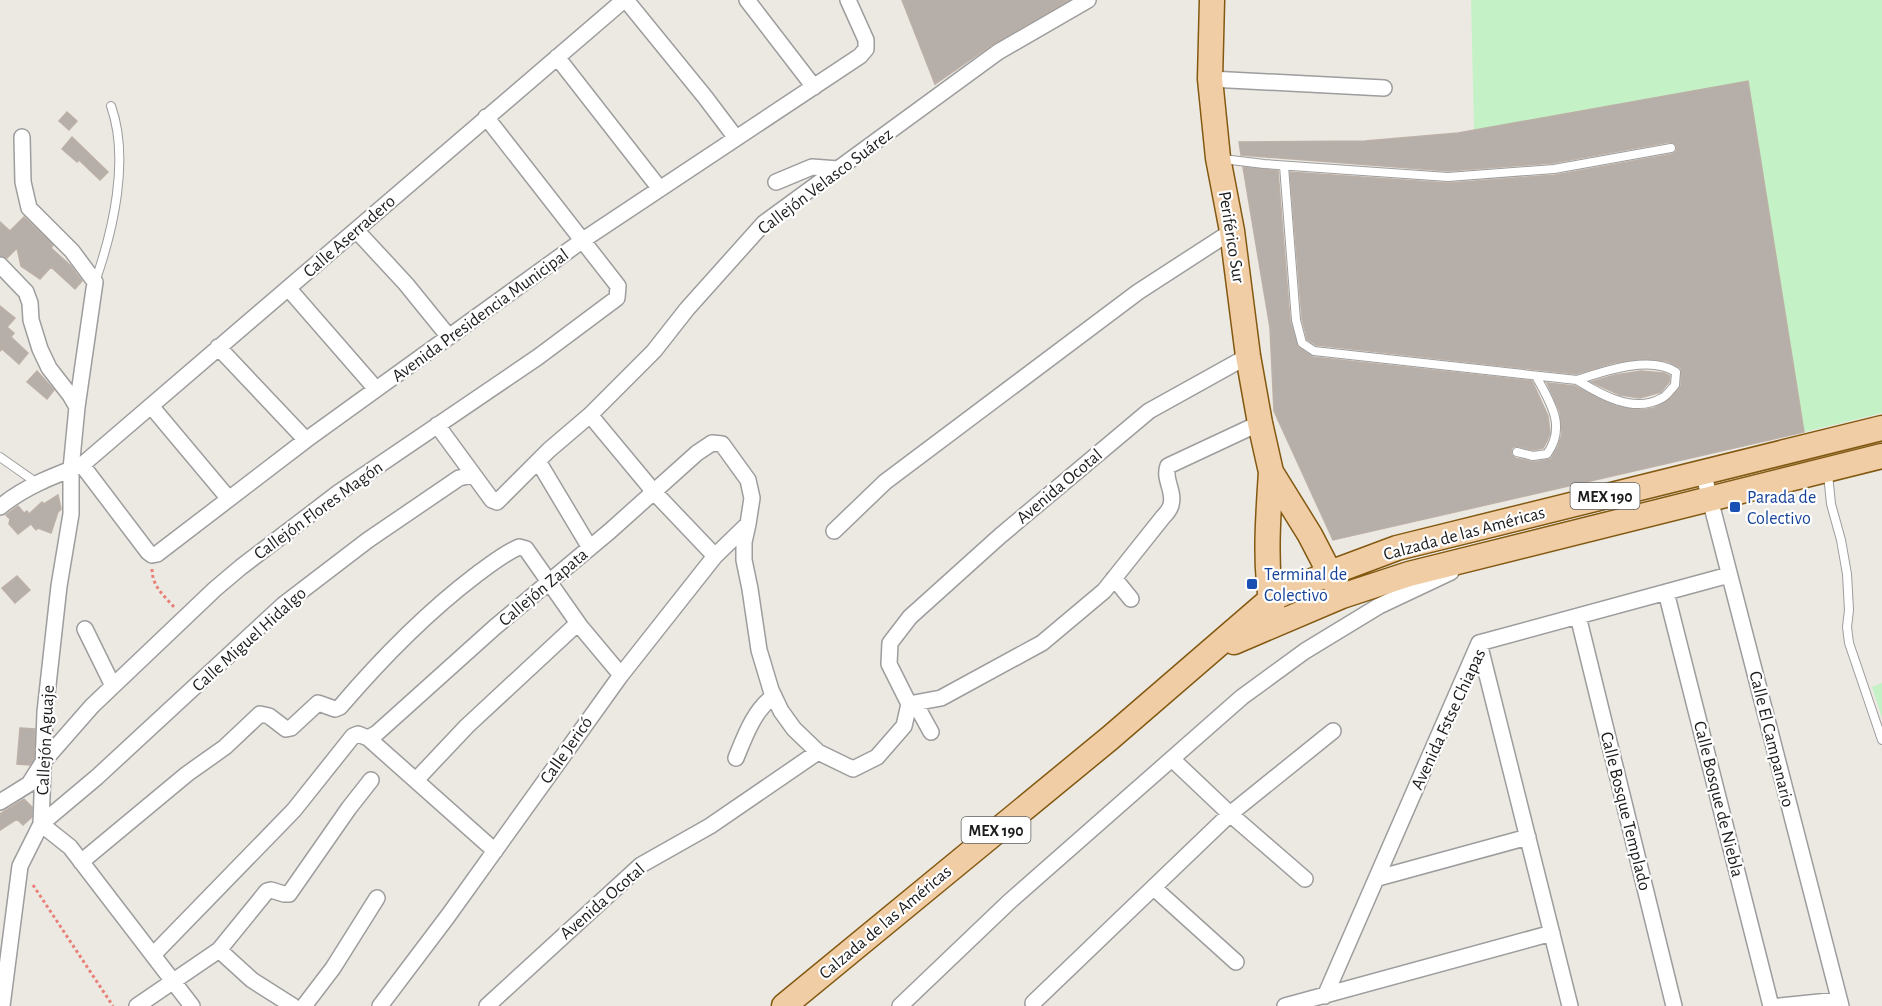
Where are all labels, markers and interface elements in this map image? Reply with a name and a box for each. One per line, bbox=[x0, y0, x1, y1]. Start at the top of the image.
street label: Callejón Velasco Suárez bbox=[755, 125, 896, 238]
street label: Periférico Sur bbox=[1215, 190, 1247, 285]
street label: Calle Aserradero bbox=[300, 192, 399, 281]
street label: Avenida Presidencia Municipal bbox=[389, 246, 572, 386]
street label: Avenida Ocotal bbox=[1013, 446, 1106, 528]
street label: Callejón Flores Magón bbox=[251, 458, 386, 563]
road number: MEX 190 bbox=[1570, 483, 1640, 509]
place label: Parada de Colectivo bbox=[1747, 489, 1816, 528]
marker: Parada de Colectivo bbox=[1728, 500, 1742, 514]
street label: Calzada de las Américas bbox=[1382, 504, 1547, 564]
street label: Callejón Zapata bbox=[496, 546, 592, 630]
place label: Terminal de Colectivo bbox=[1264, 566, 1347, 605]
marker: Terminal de Colectivo bbox=[1245, 577, 1259, 591]
street label: Calle Miguel Hidalgo bbox=[189, 584, 310, 695]
street label: Avenida Fstse Chiapas bbox=[1408, 646, 1489, 793]
street label: Calle El Campanario bbox=[1745, 669, 1797, 809]
street label: Callejón Aguaje bbox=[34, 685, 58, 796]
street label: Calle Jericó bbox=[537, 714, 596, 787]
street label: Calle Bosque de Niebla bbox=[1690, 719, 1746, 879]
street label: Calle Bosque Templado bbox=[1597, 730, 1653, 893]
road number: MEX 190 bbox=[962, 817, 1030, 843]
street label: Avenida Ocotal bbox=[557, 860, 648, 943]
street label: Calzada de las Américas bbox=[816, 862, 955, 983]

